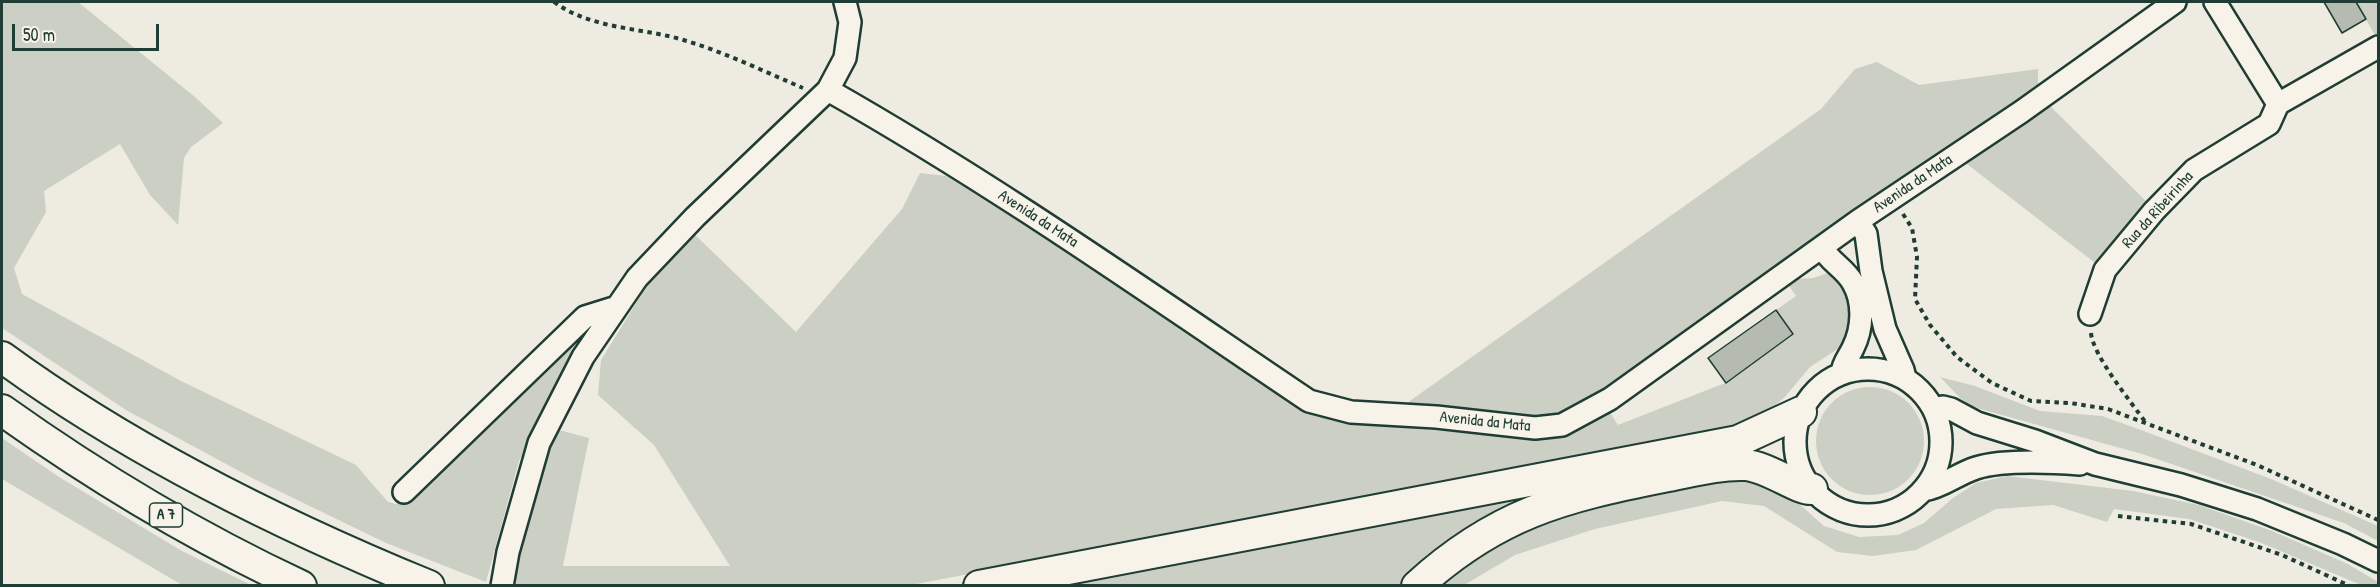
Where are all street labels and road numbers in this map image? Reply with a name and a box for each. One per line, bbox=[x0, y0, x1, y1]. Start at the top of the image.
street label: Avenida da Mata bbox=[1870, 151, 1956, 217]
street label: Rua da Ribeirinha bbox=[2118, 167, 2198, 253]
street label: Avenida da Mata bbox=[994, 186, 1082, 252]
street label: Avenida da Mata bbox=[1439, 408, 1531, 436]
road number: A 7 bbox=[150, 503, 182, 527]

